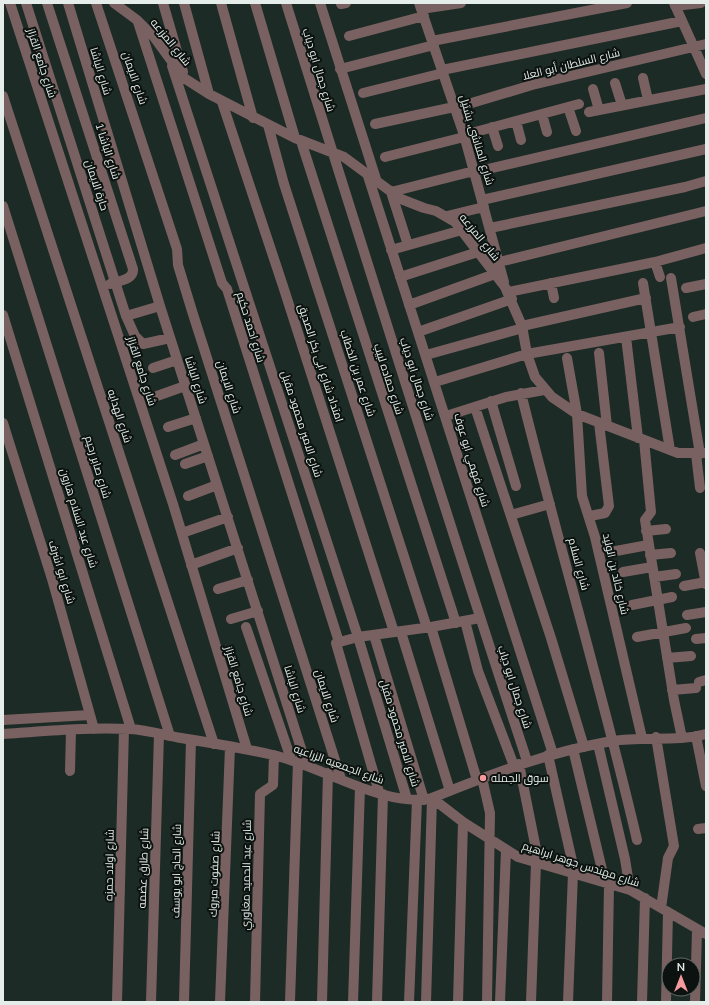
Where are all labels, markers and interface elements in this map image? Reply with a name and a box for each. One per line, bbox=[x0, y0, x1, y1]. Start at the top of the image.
street label: شارع المزرعه bbox=[147, 16, 194, 69]
street label: شارع جامع القزاز bbox=[23, 25, 60, 100]
street label: شارع جمال ابو دياب bbox=[299, 27, 338, 114]
street label: شارع السلطان أبو العلا bbox=[521, 45, 622, 84]
street label: شارع الباشا bbox=[86, 46, 115, 97]
street label: شارع الايمان bbox=[118, 50, 151, 107]
street label: شارع المناشى, بشتيل bbox=[456, 93, 497, 187]
street label: شارع الباشا 1 bbox=[91, 121, 124, 181]
street label: حارة الايمان bbox=[82, 158, 112, 212]
street label: شارع المزرعه bbox=[456, 211, 503, 264]
street label: شارع احمد حكيم bbox=[233, 290, 268, 364]
street label: امتداد شارع ابى بكر الصديق bbox=[294, 302, 347, 424]
street label: شارع عمر بن الخطاب bbox=[336, 328, 379, 419]
street label: شارع جامع القزاز bbox=[123, 333, 160, 408]
street label: شارع جمال ابو دياب bbox=[396, 336, 437, 423]
street label: شارع حماده لبيب bbox=[370, 342, 407, 417]
street label: شارع الباشا bbox=[181, 355, 210, 406]
street label: شارع الايمان bbox=[213, 359, 244, 416]
street label: شارع الامير محمود مقبل bbox=[277, 369, 326, 479]
street label: شارع الهدايه bbox=[104, 387, 135, 445]
street label: شارع فهمي ابو عوف bbox=[449, 411, 493, 509]
street label: شارع صابر رحيم bbox=[81, 434, 114, 500]
street label: شارع عبد السلام هارون bbox=[56, 466, 101, 570]
street label: شارع خالد بن الوليد bbox=[599, 532, 632, 616]
street label: شارع السلام bbox=[564, 536, 593, 592]
street label: شارع ابو اشرف bbox=[45, 538, 78, 606]
street label: شارع جامع القزاز bbox=[220, 643, 256, 718]
street label: شارع جمال ابو دياب bbox=[494, 644, 535, 731]
street label: شارع الباشا bbox=[280, 664, 309, 715]
street label: شارع الايمان bbox=[311, 668, 342, 725]
street label: شارع الامير محمود مقبل bbox=[376, 678, 423, 789]
street label: شارع الجمعيه الزراعيه bbox=[292, 741, 386, 788]
place label: سوق الجمله bbox=[491, 771, 549, 785]
marker: سوق الجمله bbox=[478, 773, 488, 783]
street label: شارع عبد الحميد مغاوري bbox=[238, 820, 256, 931]
street label: شارع الحاج ابو يوسف bbox=[168, 824, 185, 918]
street label: شارع طارق عضمه bbox=[135, 828, 152, 909]
street label: شارع اولاد حمزه bbox=[101, 829, 118, 901]
street label: شارع صفوت مبروك bbox=[205, 831, 224, 917]
street label: شارع مهندس جوهر ابراهيم bbox=[520, 838, 641, 891]
north arrow bbox=[661, 957, 701, 997]
text: N bbox=[677, 960, 685, 974]

